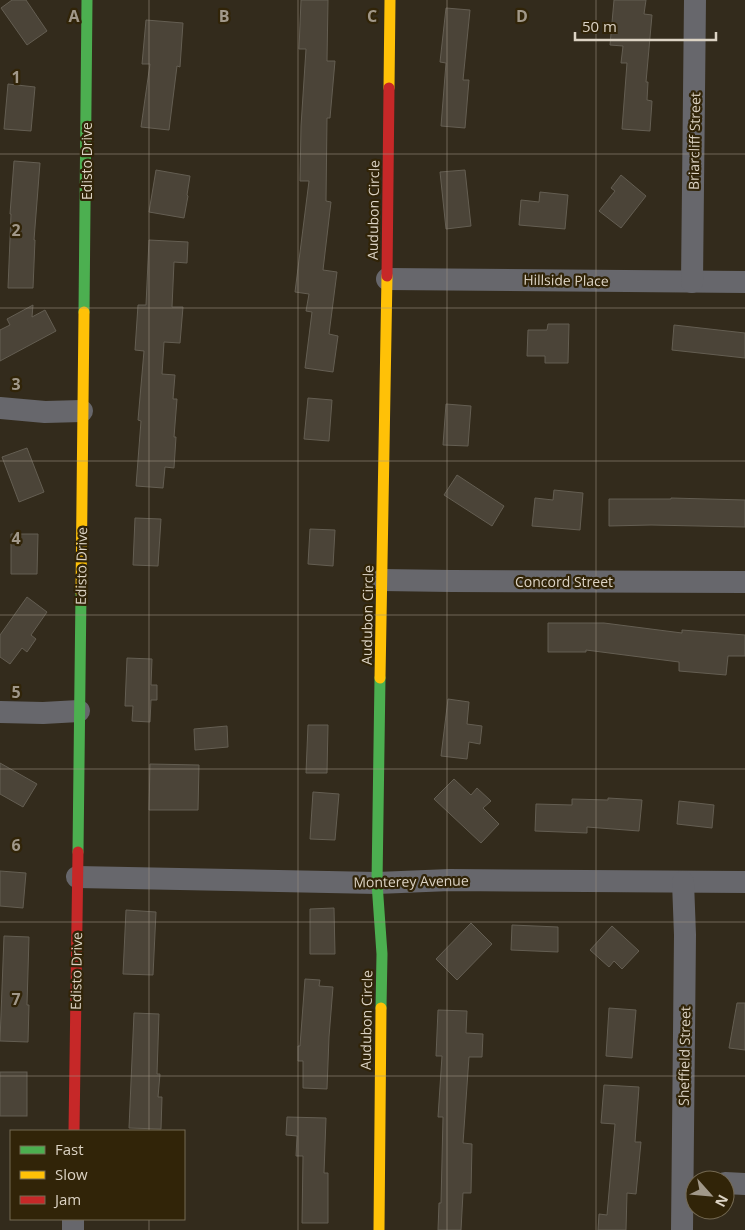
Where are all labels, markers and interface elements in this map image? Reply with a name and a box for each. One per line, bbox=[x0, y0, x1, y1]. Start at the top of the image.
text: A bbox=[68, 5, 80, 27]
text: B bbox=[219, 5, 229, 27]
text: C bbox=[367, 5, 377, 27]
text: D bbox=[516, 5, 528, 27]
scale bar bbox=[575, 10, 716, 42]
text: 50 m bbox=[582, 16, 617, 36]
text: 1 bbox=[11, 66, 21, 88]
street label: Briarcliff Street bbox=[684, 92, 704, 190]
street label: Edisto Drive bbox=[77, 122, 96, 200]
street label: Audubon Circle bbox=[363, 160, 383, 260]
text: 2 bbox=[11, 219, 21, 241]
street label: Hillside Place bbox=[523, 270, 609, 290]
text: 3 bbox=[11, 373, 21, 395]
text: 4 bbox=[11, 527, 21, 549]
street label: Edisto Drive bbox=[71, 527, 91, 605]
street label: Audubon Circle bbox=[357, 565, 377, 665]
street label: Concord Street bbox=[515, 572, 613, 591]
text: 5 bbox=[11, 681, 21, 703]
text: 6 bbox=[11, 834, 21, 856]
street label: Monterey Avenue bbox=[353, 870, 469, 892]
street label: Edisto Drive bbox=[66, 932, 86, 1010]
street label: Audubon Circle bbox=[356, 970, 376, 1070]
text: 7 bbox=[11, 988, 21, 1010]
street label: Sheffield Street bbox=[674, 1006, 694, 1106]
legend bbox=[10, 1130, 185, 1220]
text: Fast bbox=[55, 1139, 84, 1159]
text: Slow bbox=[55, 1164, 88, 1184]
north arrow bbox=[685, 1170, 735, 1220]
text: Jam bbox=[53, 1189, 81, 1209]
text: N bbox=[711, 1192, 733, 1211]

